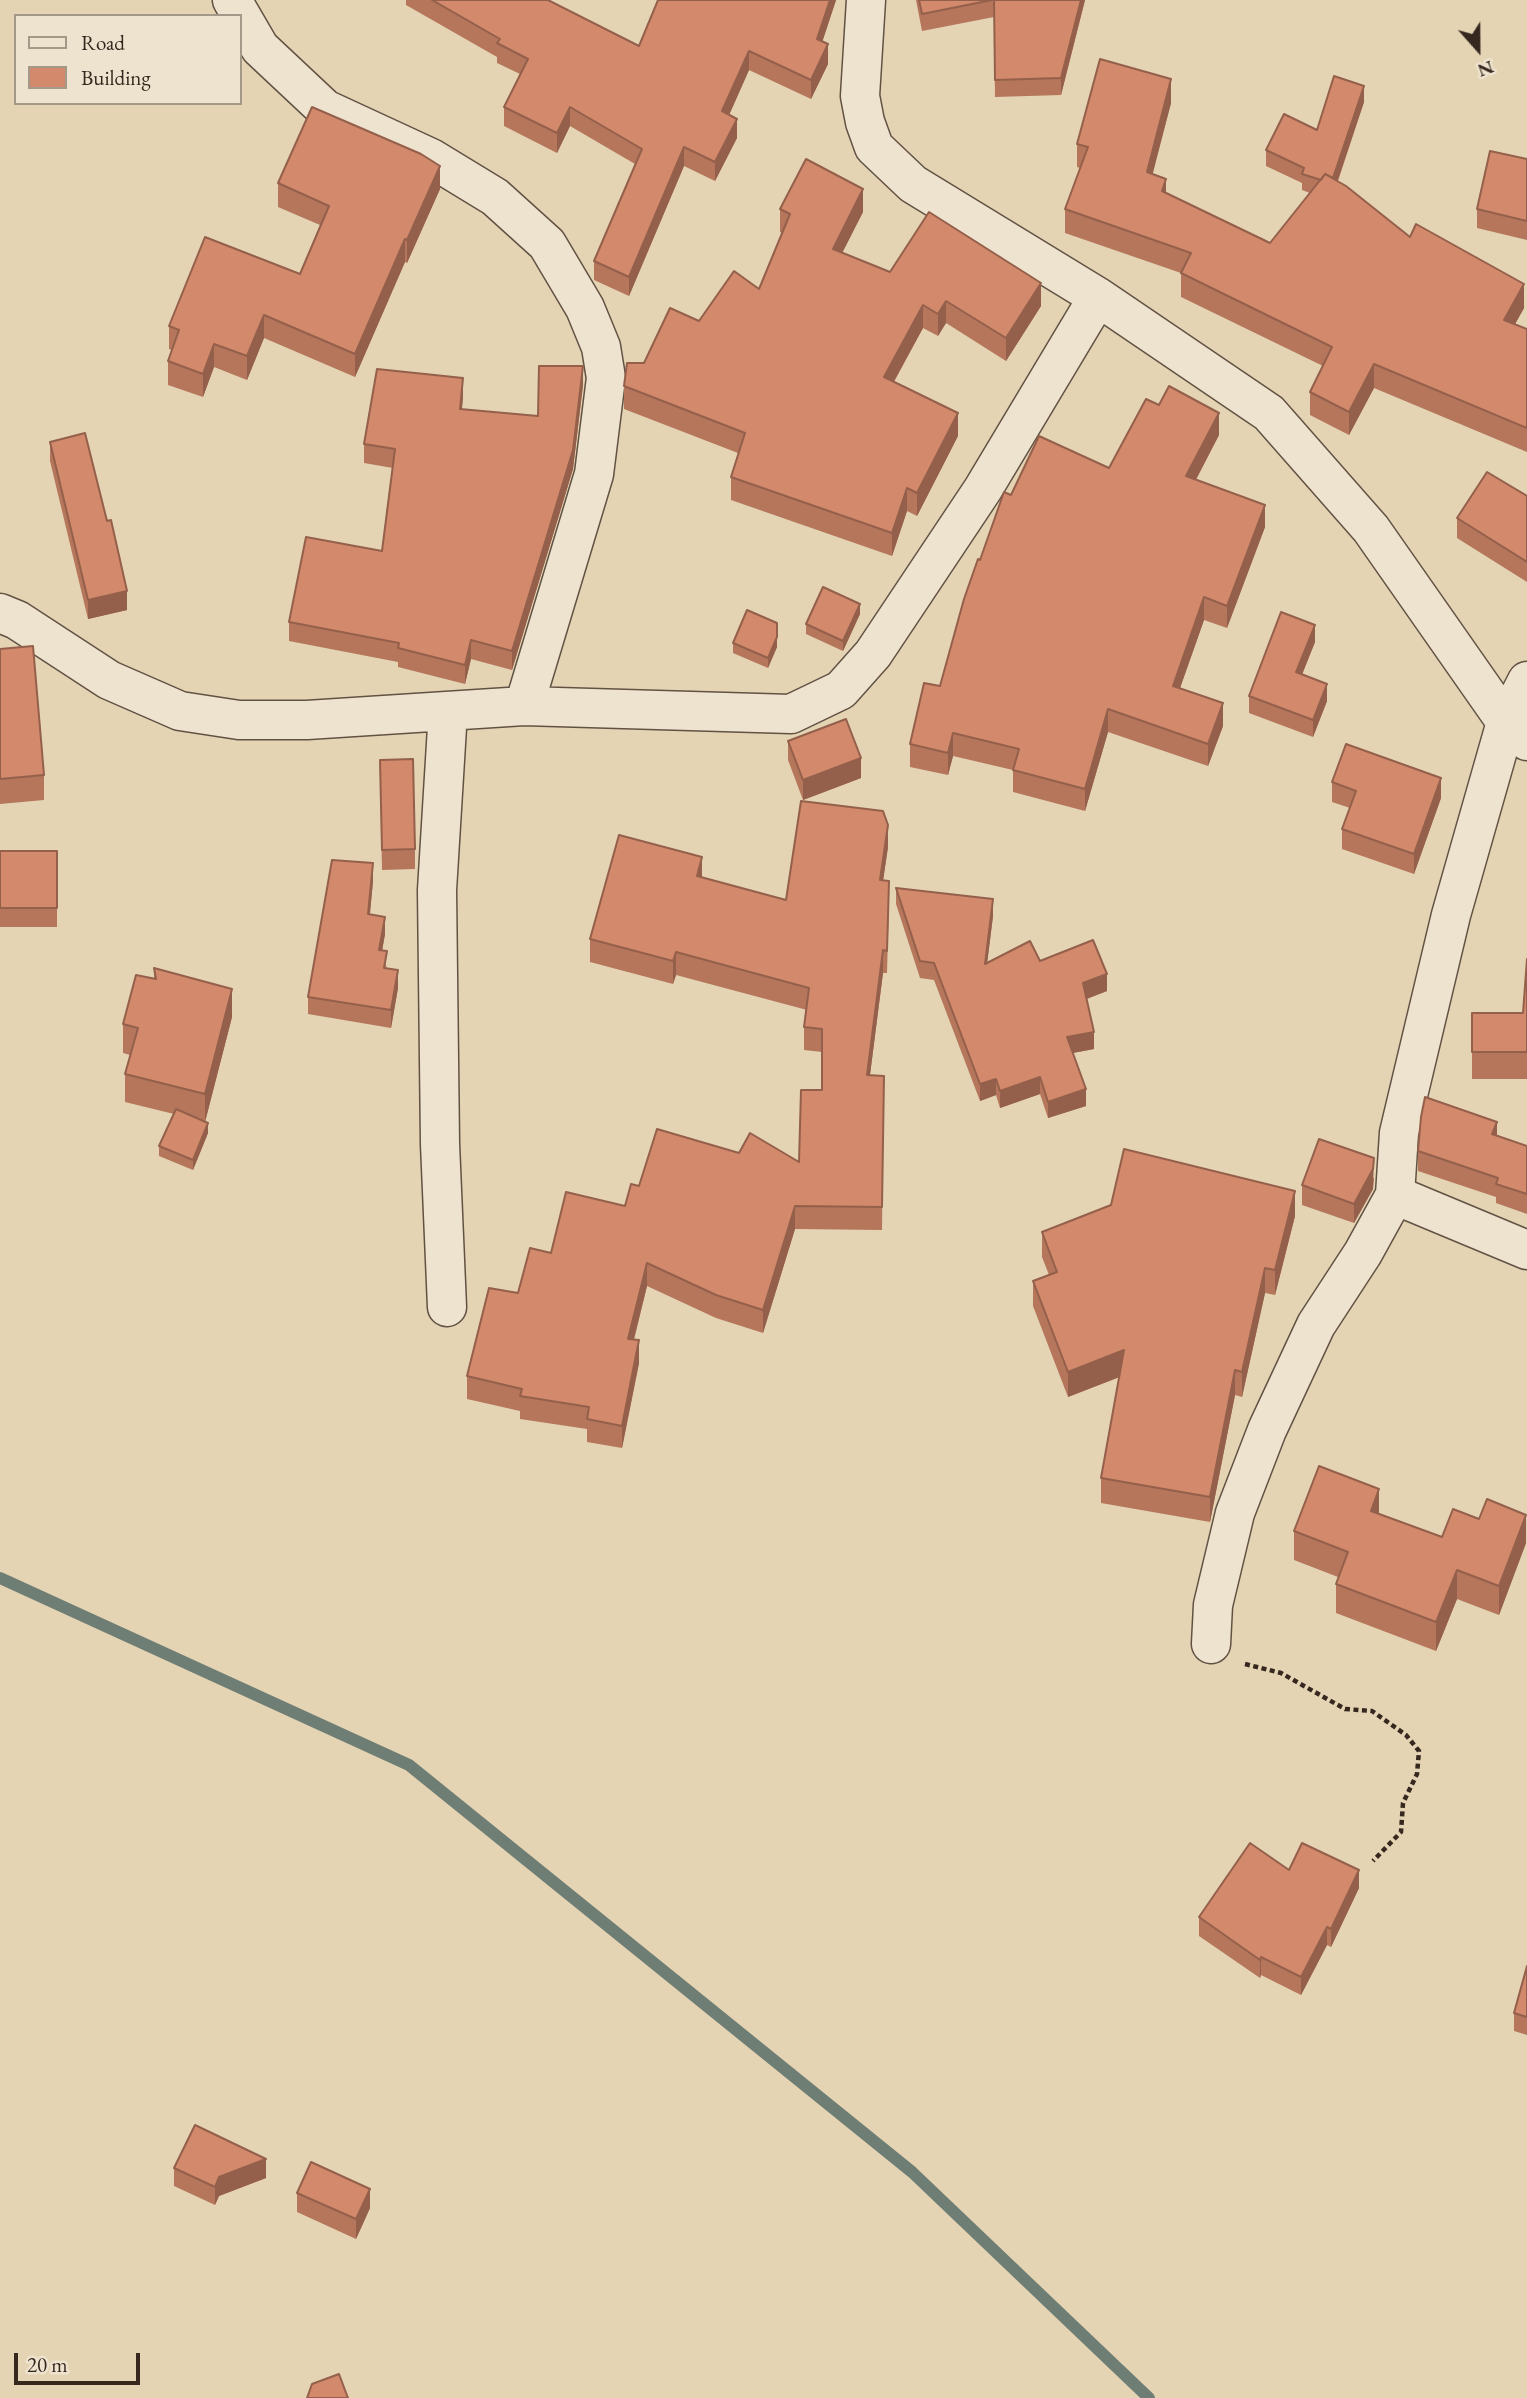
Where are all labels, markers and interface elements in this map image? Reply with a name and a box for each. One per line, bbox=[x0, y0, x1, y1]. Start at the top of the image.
legend bbox=[14, 14, 242, 105]
north arrow bbox=[1443, 14, 1513, 84]
text: Road bbox=[81, 29, 125, 56]
text: N bbox=[1474, 55, 1497, 83]
text: Building bbox=[81, 64, 151, 91]
scale bar bbox=[18, 2338, 144, 2382]
text: 20 m bbox=[27, 2351, 68, 2378]

